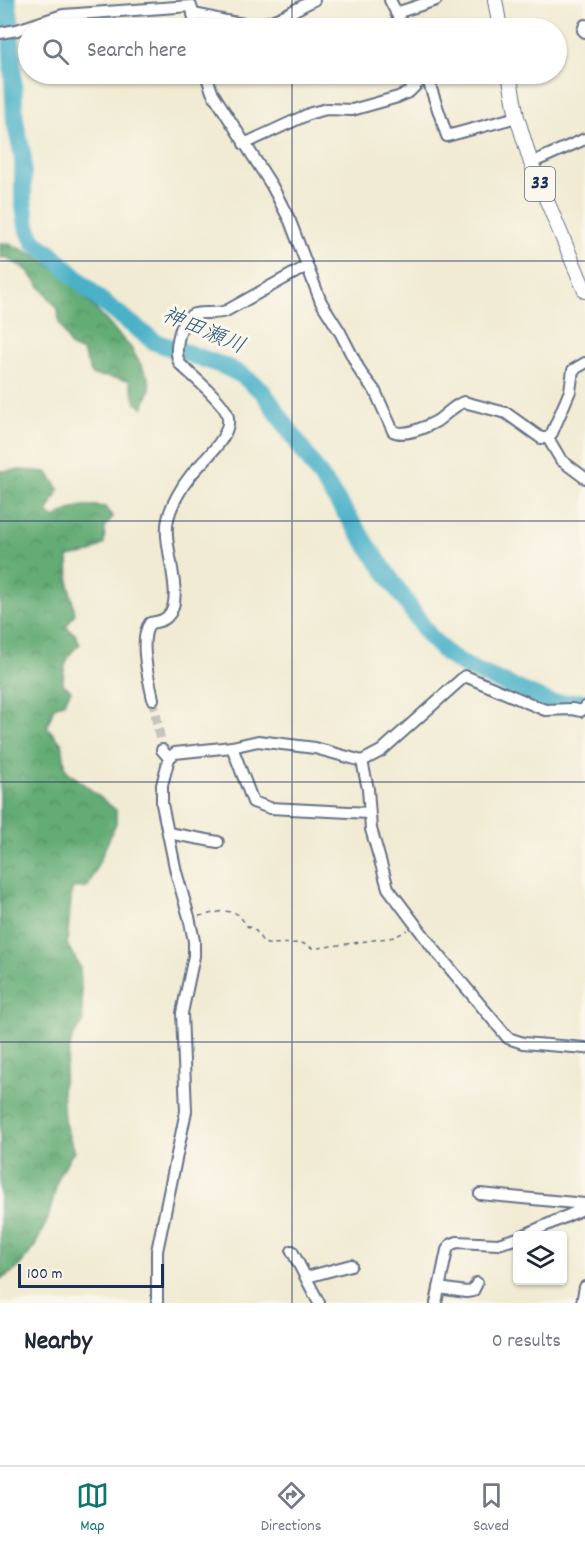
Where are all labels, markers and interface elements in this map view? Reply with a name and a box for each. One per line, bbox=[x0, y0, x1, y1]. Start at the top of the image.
search box bbox=[18, 18, 567, 84]
icon: search bbox=[39, 35, 72, 68]
text: Search here bbox=[87, 36, 186, 67]
road number: 33 bbox=[525, 167, 555, 201]
water label: 神田瀬川 bbox=[156, 301, 250, 363]
map controls bbox=[513, 1231, 567, 1285]
button: layers bbox=[513, 1231, 567, 1285]
scale bar bbox=[18, 1261, 164, 1288]
text: 100 m bbox=[27, 1263, 63, 1286]
text: Nearby bbox=[24, 1324, 92, 1361]
text: 0 results bbox=[492, 1328, 561, 1356]
tab: Map bbox=[76, 1479, 109, 1538]
tab: Directions bbox=[261, 1479, 321, 1538]
tab: Saved bbox=[473, 1479, 509, 1538]

